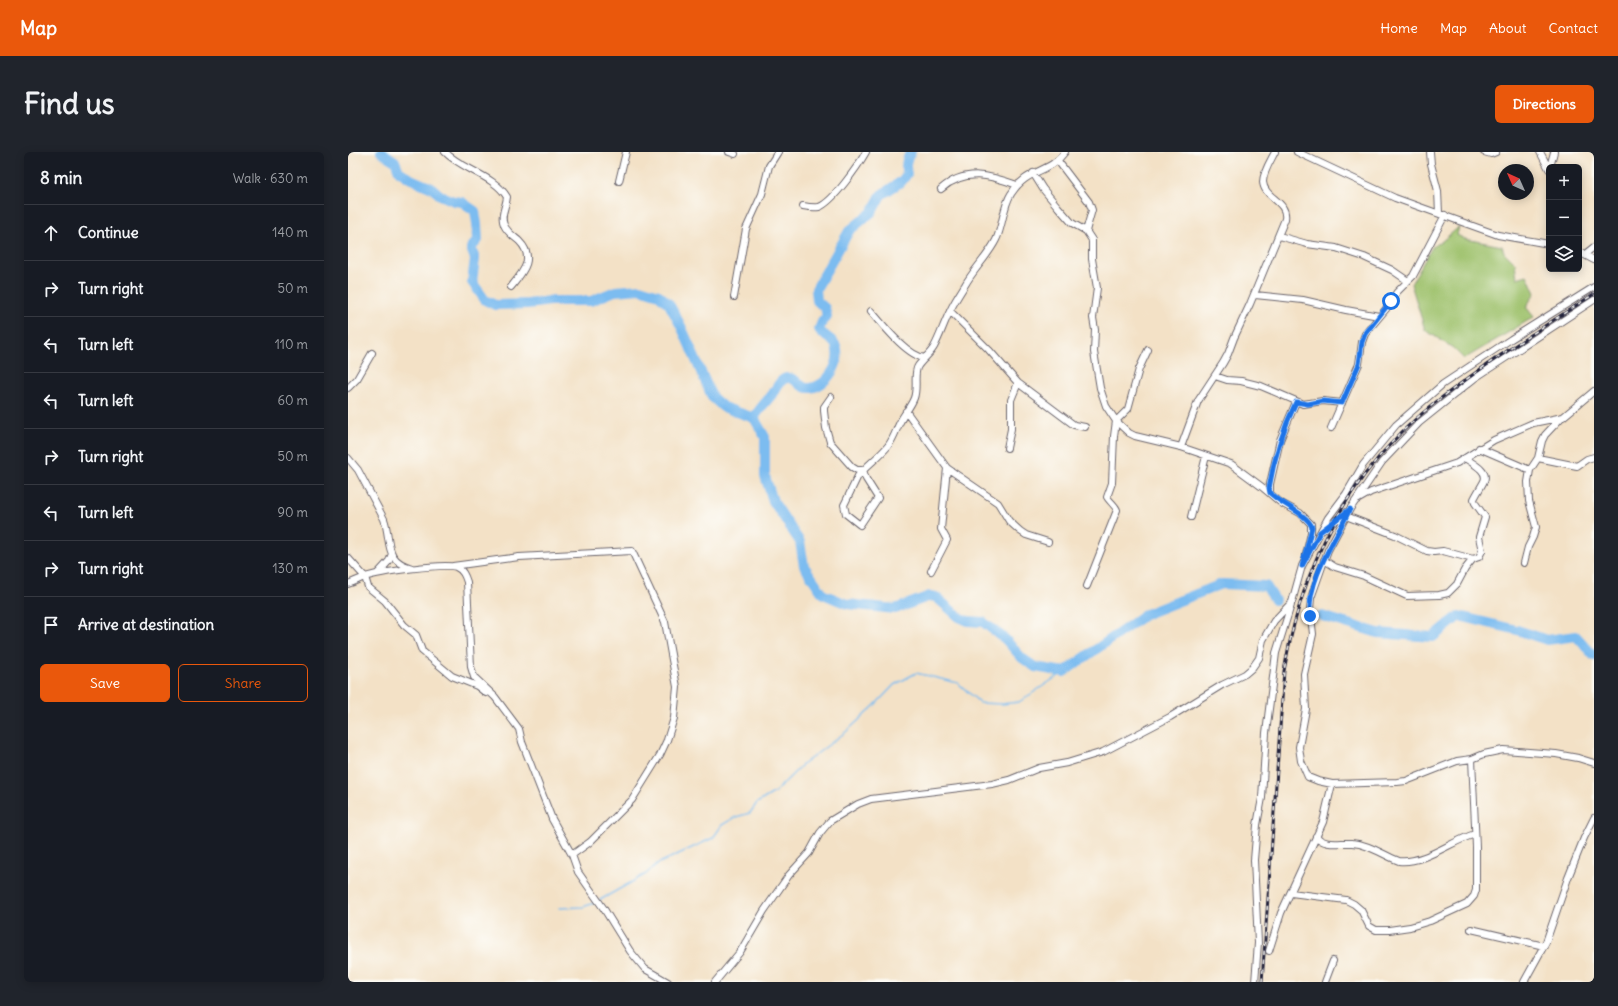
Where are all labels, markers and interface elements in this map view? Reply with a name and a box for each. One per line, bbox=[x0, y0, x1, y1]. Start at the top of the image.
text: Map bbox=[20, 16, 57, 40]
text: Home bbox=[1380, 19, 1418, 37]
text: Map bbox=[1440, 19, 1467, 37]
text: About bbox=[1489, 19, 1527, 37]
text: Contact bbox=[1549, 19, 1598, 37]
button: Directions bbox=[1495, 85, 1594, 123]
text: Find us bbox=[24, 86, 115, 122]
north arrow bbox=[1498, 164, 1534, 200]
map controls bbox=[1546, 164, 1582, 272]
button: + bbox=[1546, 164, 1582, 200]
text: 8 min bbox=[40, 167, 82, 189]
text: Walk · 630 m bbox=[233, 170, 308, 187]
button: − bbox=[1546, 200, 1582, 236]
icon: ahead bbox=[40, 222, 62, 244]
text: Continue bbox=[78, 223, 139, 242]
text: 140 m bbox=[272, 224, 308, 241]
button: layers bbox=[1546, 236, 1582, 272]
icon: right bbox=[40, 278, 62, 300]
text: Turn right bbox=[78, 279, 143, 298]
text: 50 m bbox=[277, 280, 308, 297]
route start bbox=[1382, 292, 1400, 310]
icon: left bbox=[40, 334, 62, 356]
text: Turn left bbox=[78, 335, 133, 354]
text: 110 m bbox=[275, 336, 308, 353]
icon: left bbox=[40, 390, 62, 412]
text: Turn left bbox=[78, 391, 133, 410]
text: 60 m bbox=[277, 392, 308, 409]
icon: right bbox=[40, 446, 62, 468]
text: Turn right bbox=[78, 447, 143, 466]
text: 50 m bbox=[277, 448, 308, 465]
icon: left bbox=[40, 502, 62, 524]
text: Turn left bbox=[78, 503, 133, 522]
text: 90 m bbox=[277, 504, 308, 521]
icon: right bbox=[40, 558, 62, 580]
text: Turn right bbox=[78, 559, 143, 578]
text: 130 m bbox=[272, 560, 308, 577]
route end bbox=[1301, 607, 1319, 625]
icon: arrive bbox=[40, 614, 62, 636]
text: Arrive at destination bbox=[78, 615, 214, 634]
button: Save bbox=[40, 664, 170, 702]
button: Share bbox=[178, 664, 308, 702]

